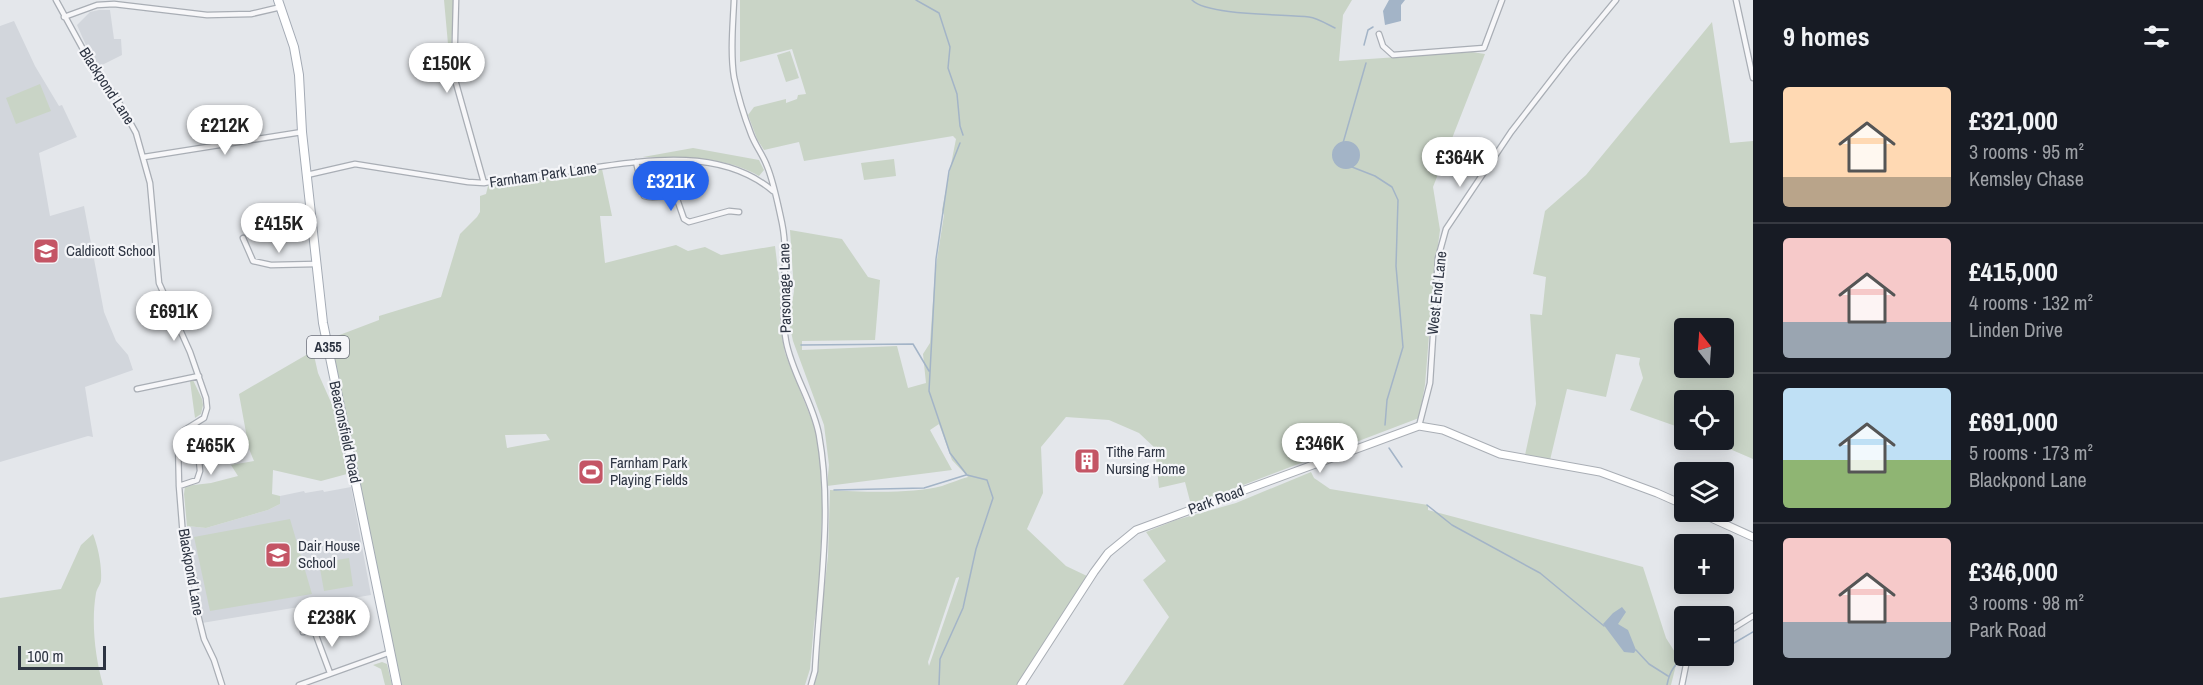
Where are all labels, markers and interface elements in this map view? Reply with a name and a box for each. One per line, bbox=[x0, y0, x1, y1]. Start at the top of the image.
text: 9 homes bbox=[1783, 19, 1870, 54]
icon: filters bbox=[2140, 20, 2173, 53]
street label: Blackpond Lane bbox=[75, 43, 140, 129]
pin: £150K bbox=[405, 43, 489, 94]
text: £150K bbox=[423, 49, 471, 76]
text: £321,000 bbox=[1969, 103, 2058, 138]
pin: £212K bbox=[183, 105, 267, 156]
text: £212K bbox=[201, 111, 249, 138]
icon: home bbox=[1831, 111, 1903, 183]
pin: £364K bbox=[1418, 137, 1502, 188]
text: 3 rooms · 95 m² bbox=[1969, 138, 2084, 165]
text: £364K bbox=[1436, 143, 1484, 170]
street label: Farnham Park Lane bbox=[488, 157, 598, 192]
pin: £321K bbox=[629, 161, 713, 212]
text: Kemsley Chase bbox=[1969, 165, 2084, 192]
text: £321K bbox=[647, 167, 695, 194]
pin: £415K bbox=[237, 203, 321, 254]
text: £415K bbox=[255, 209, 303, 236]
school or university icon: Caldicott School bbox=[31, 236, 61, 266]
place label: Caldicott School bbox=[66, 240, 156, 261]
street label: Parsonage Lane bbox=[773, 243, 796, 333]
street label: West End Lane bbox=[1422, 250, 1451, 336]
text: £415,000 bbox=[1969, 254, 2058, 289]
icon: home bbox=[1831, 262, 1903, 334]
text: 4 rooms · 132 m² bbox=[1969, 289, 2093, 316]
pin: £691K bbox=[132, 291, 216, 342]
text: £691K bbox=[150, 297, 198, 324]
text: Linden Drive bbox=[1969, 316, 2063, 343]
north arrow bbox=[1674, 318, 1734, 378]
map controls bbox=[1674, 318, 1734, 666]
road number: A355 bbox=[307, 336, 349, 358]
street label: Beaconsfield Road bbox=[324, 379, 367, 485]
button: locate bbox=[1674, 390, 1734, 450]
text: £691,000 bbox=[1969, 404, 2058, 439]
icon: home bbox=[1831, 412, 1903, 484]
pin: £346K bbox=[1278, 423, 1362, 474]
pin: £465K bbox=[169, 425, 253, 476]
text: £346K bbox=[1296, 429, 1344, 456]
text: £465K bbox=[187, 431, 235, 458]
text: 5 rooms · 173 m² bbox=[1969, 439, 2093, 466]
place label: Tithe Farm Nursing Home bbox=[1106, 441, 1185, 479]
building icon: Tithe Farm Nursing Home bbox=[1072, 446, 1102, 476]
place label: Farnham Park Playing Fields bbox=[610, 452, 688, 490]
sports icon: Farnham Park Playing Fields bbox=[576, 457, 606, 487]
button: layers bbox=[1674, 462, 1734, 522]
text: Blackpond Lane bbox=[1969, 466, 2087, 493]
street label: Park Road bbox=[1185, 480, 1247, 519]
street label: Blackpond Lane bbox=[173, 527, 210, 617]
button: + bbox=[1674, 534, 1734, 594]
place label: Dair House School bbox=[298, 535, 360, 573]
school or university icon: Dair House School bbox=[263, 540, 293, 570]
text: £346,000 bbox=[1969, 554, 2058, 589]
icon: home bbox=[1831, 562, 1903, 634]
text: 3 rooms · 98 m² bbox=[1969, 589, 2084, 616]
pin: £238K bbox=[290, 597, 374, 648]
text: £238K bbox=[308, 603, 356, 630]
button: − bbox=[1674, 606, 1734, 666]
text: Park Road bbox=[1969, 616, 2046, 643]
scale bar bbox=[18, 643, 106, 670]
text: 100 m bbox=[27, 645, 63, 667]

